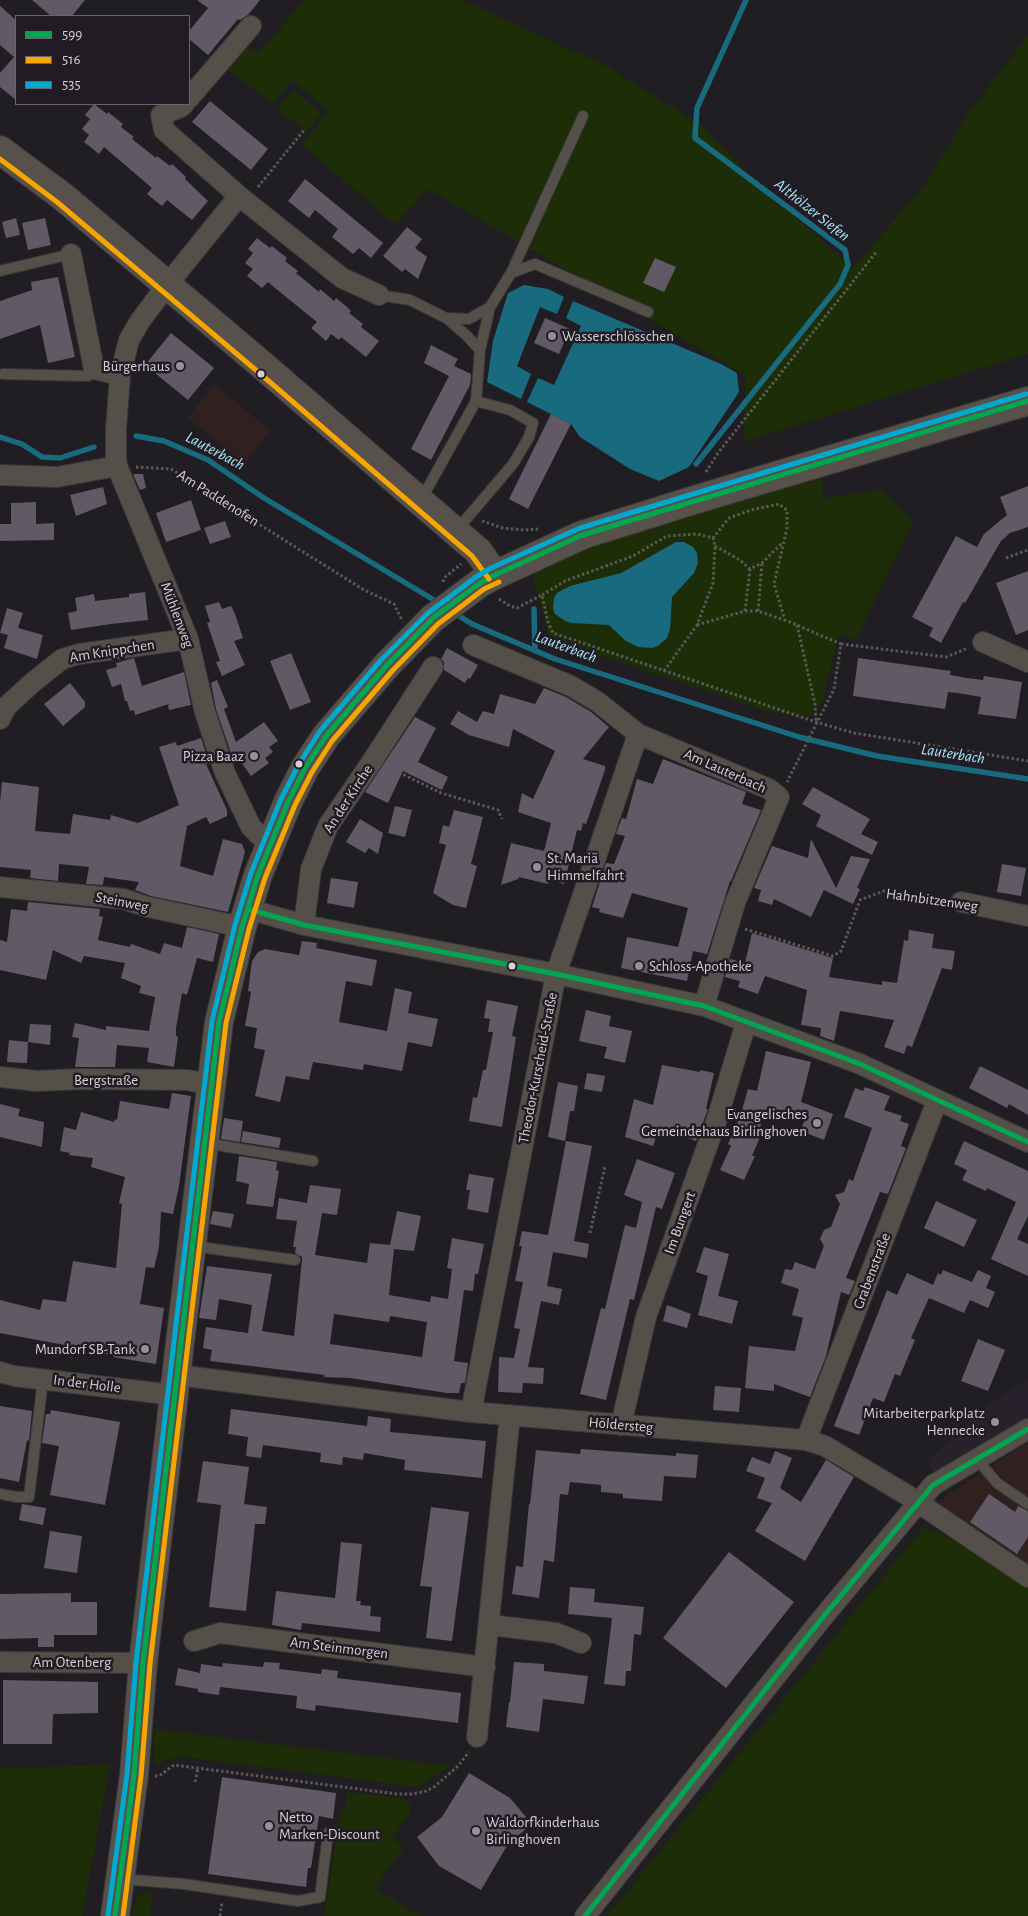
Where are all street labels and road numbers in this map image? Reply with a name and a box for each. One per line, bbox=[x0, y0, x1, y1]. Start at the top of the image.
street label: Am Paddenofen bbox=[174, 466, 262, 530]
street label: Mühlenweg bbox=[156, 580, 198, 650]
street label: Am Knippchen bbox=[68, 635, 156, 667]
street label: Am Lauterbach bbox=[681, 745, 769, 797]
street label: An der Kirche bbox=[319, 761, 377, 837]
street label: Hahnbitzenweg bbox=[885, 885, 979, 915]
street label: Steinweg bbox=[94, 888, 150, 916]
street label: Theodor-Kurscheid-Straße bbox=[514, 991, 562, 1145]
street label: Bergstraße bbox=[74, 1071, 138, 1089]
street label: Im Bungert bbox=[660, 1189, 700, 1257]
street label: Grabenstraße bbox=[849, 1230, 895, 1312]
street label: In der Holle bbox=[52, 1371, 122, 1397]
street label: Höldersteg bbox=[588, 1413, 654, 1437]
street label: Am Steinmorgen bbox=[289, 1633, 389, 1663]
street label: Am Otenberg bbox=[33, 1653, 111, 1671]

